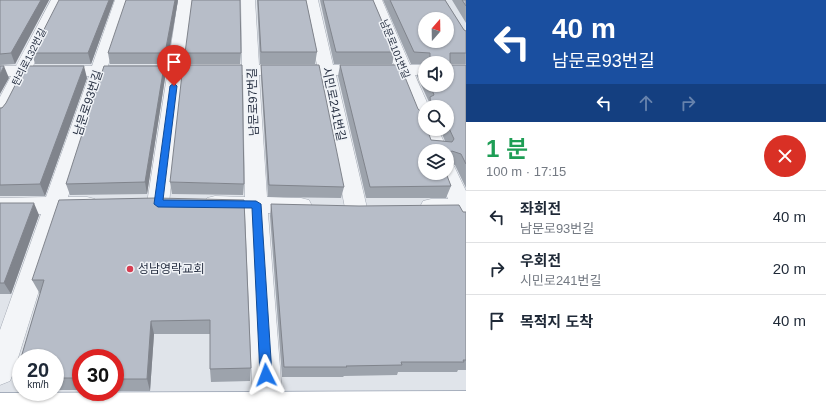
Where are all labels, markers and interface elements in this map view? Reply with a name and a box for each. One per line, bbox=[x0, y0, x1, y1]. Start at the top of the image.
north arrow bbox=[418, 12, 454, 48]
map controls bbox=[418, 12, 454, 180]
text: 40 m bbox=[552, 13, 616, 44]
icon: left bbox=[486, 16, 538, 68]
street label: 남문로101번길 bbox=[378, 18, 412, 80]
street label: 탄리로132번길 bbox=[10, 27, 48, 87]
pin bbox=[157, 45, 191, 86]
icon: arrive bbox=[163, 51, 185, 73]
text: 남문로93번길 bbox=[552, 51, 655, 71]
button: sound bbox=[418, 56, 454, 92]
street label: 시민로241번길 bbox=[319, 66, 349, 142]
street label: 남문로97번길 bbox=[245, 67, 261, 137]
street label: 남문로93번길 bbox=[71, 68, 105, 138]
icon: left bbox=[593, 92, 615, 114]
icon: ahead bbox=[635, 92, 657, 114]
icon: right bbox=[677, 92, 699, 114]
button: search bbox=[418, 100, 454, 136]
text: 1 분 bbox=[486, 135, 528, 162]
button: close bbox=[764, 135, 806, 177]
button: layers bbox=[418, 144, 454, 180]
text: 100 m · 17:15 bbox=[486, 164, 566, 179]
text: 좌회전 bbox=[520, 200, 561, 217]
icon: left bbox=[486, 206, 508, 228]
text: 40 m bbox=[773, 208, 806, 225]
text: 남문로93번길 bbox=[520, 221, 594, 236]
text: 우회전 bbox=[520, 252, 561, 269]
icon: right bbox=[486, 258, 508, 280]
text: 20 m bbox=[773, 260, 806, 277]
place label: 성남영락교회 bbox=[138, 262, 204, 276]
marker: 성남영락교회 bbox=[125, 264, 135, 274]
text: 시민로241번길 bbox=[520, 273, 602, 288]
icon: arrive bbox=[486, 310, 508, 332]
text: 40 m bbox=[773, 312, 806, 329]
text: 목적지 도착 bbox=[520, 313, 593, 330]
speed limit sign: 30 bbox=[72, 349, 124, 401]
position arrow bbox=[245, 354, 287, 396]
text: 20 bbox=[27, 359, 49, 381]
text: km/h bbox=[27, 379, 49, 390]

